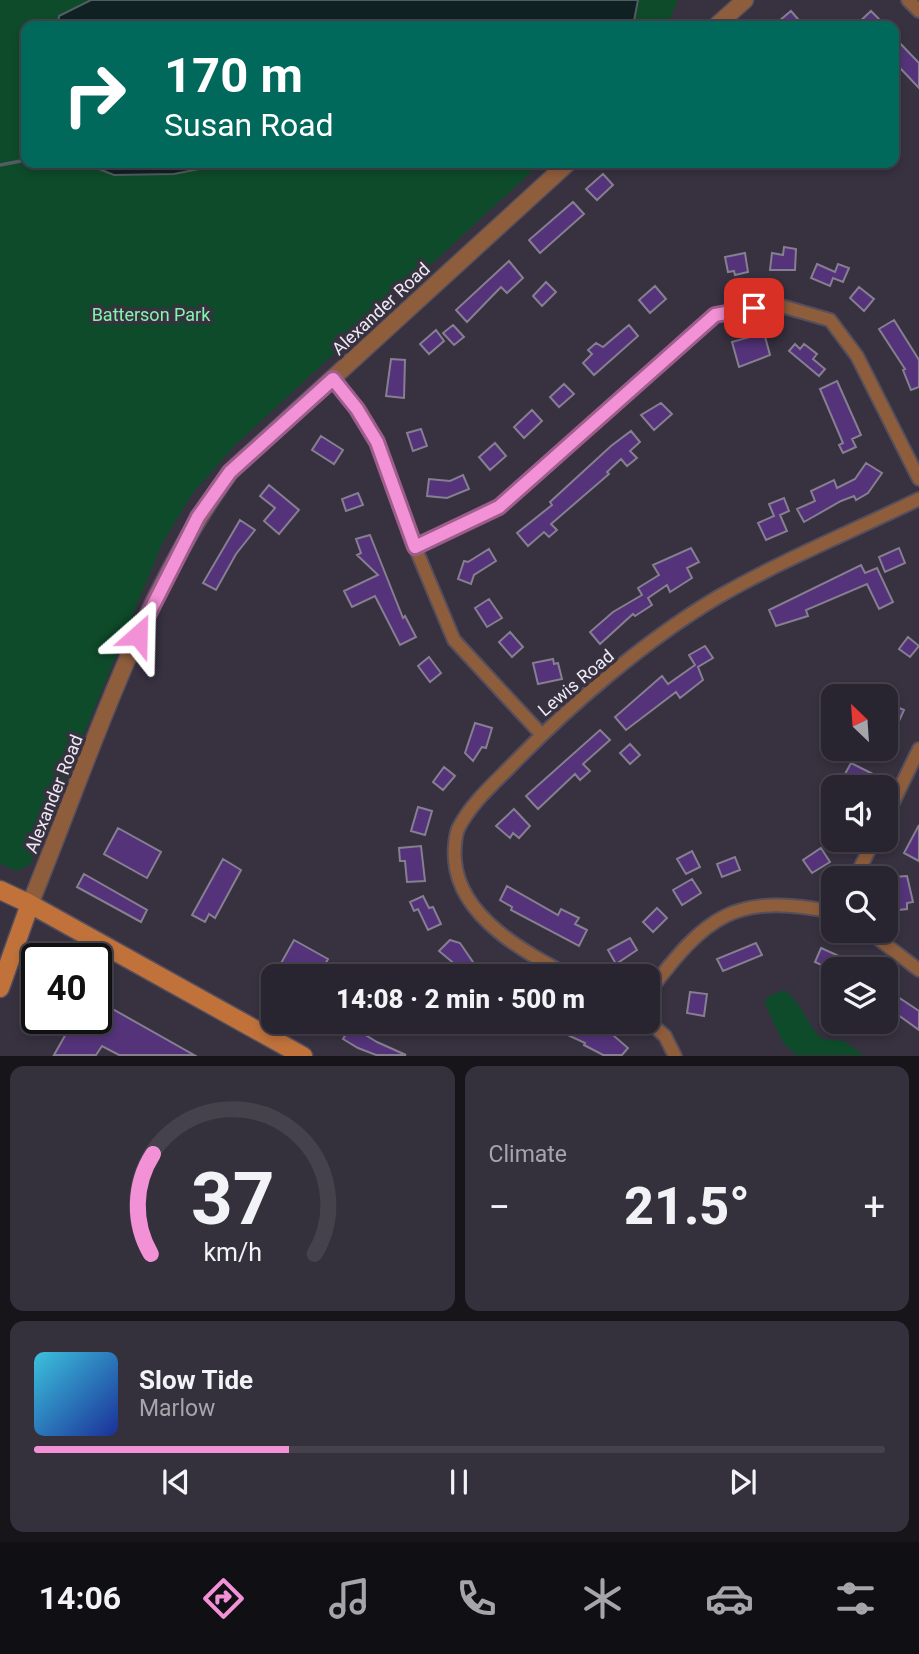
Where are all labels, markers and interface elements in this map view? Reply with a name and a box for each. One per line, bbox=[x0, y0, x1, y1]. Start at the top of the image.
text: 170 m bbox=[164, 47, 303, 104]
icon: right bbox=[49, 49, 140, 140]
text: Susan Road bbox=[164, 106, 334, 144]
street label: Alexander Road bbox=[327, 258, 434, 359]
pin bbox=[724, 278, 784, 338]
icon: arrive bbox=[735, 289, 773, 327]
park label: Batterson Park bbox=[92, 304, 211, 325]
position arrow bbox=[101, 598, 175, 672]
street label: Lewis Road bbox=[534, 645, 618, 720]
north arrow bbox=[821, 684, 898, 761]
map controls bbox=[821, 684, 898, 1034]
street label: Alexander Road bbox=[20, 732, 87, 856]
button: sound bbox=[821, 775, 898, 852]
button: search bbox=[821, 866, 898, 943]
speed limit sign: 40 bbox=[21, 943, 112, 1034]
button: layers bbox=[821, 957, 898, 1034]
text: 14:08 · 2 min · 500 m bbox=[336, 984, 585, 1014]
text: Climate bbox=[489, 1141, 567, 1168]
text: 37 bbox=[190, 1157, 274, 1243]
text: 21.5° bbox=[624, 1176, 750, 1237]
text: − bbox=[489, 1185, 510, 1229]
text: + bbox=[863, 1185, 885, 1229]
text: km/h bbox=[203, 1238, 262, 1267]
text: Slow Tide bbox=[139, 1365, 253, 1395]
text: Marlow bbox=[139, 1395, 215, 1422]
icon: previous bbox=[157, 1463, 195, 1501]
icon: pause bbox=[440, 1463, 478, 1501]
icon: next bbox=[724, 1463, 762, 1501]
icon: directions bbox=[199, 1574, 248, 1623]
icon: music bbox=[325, 1574, 374, 1623]
icon: phone bbox=[452, 1574, 501, 1623]
icon: climate bbox=[578, 1574, 627, 1623]
icon: car bbox=[705, 1574, 754, 1623]
icon: filters bbox=[831, 1574, 880, 1623]
text: 14:06 bbox=[39, 1579, 121, 1617]

